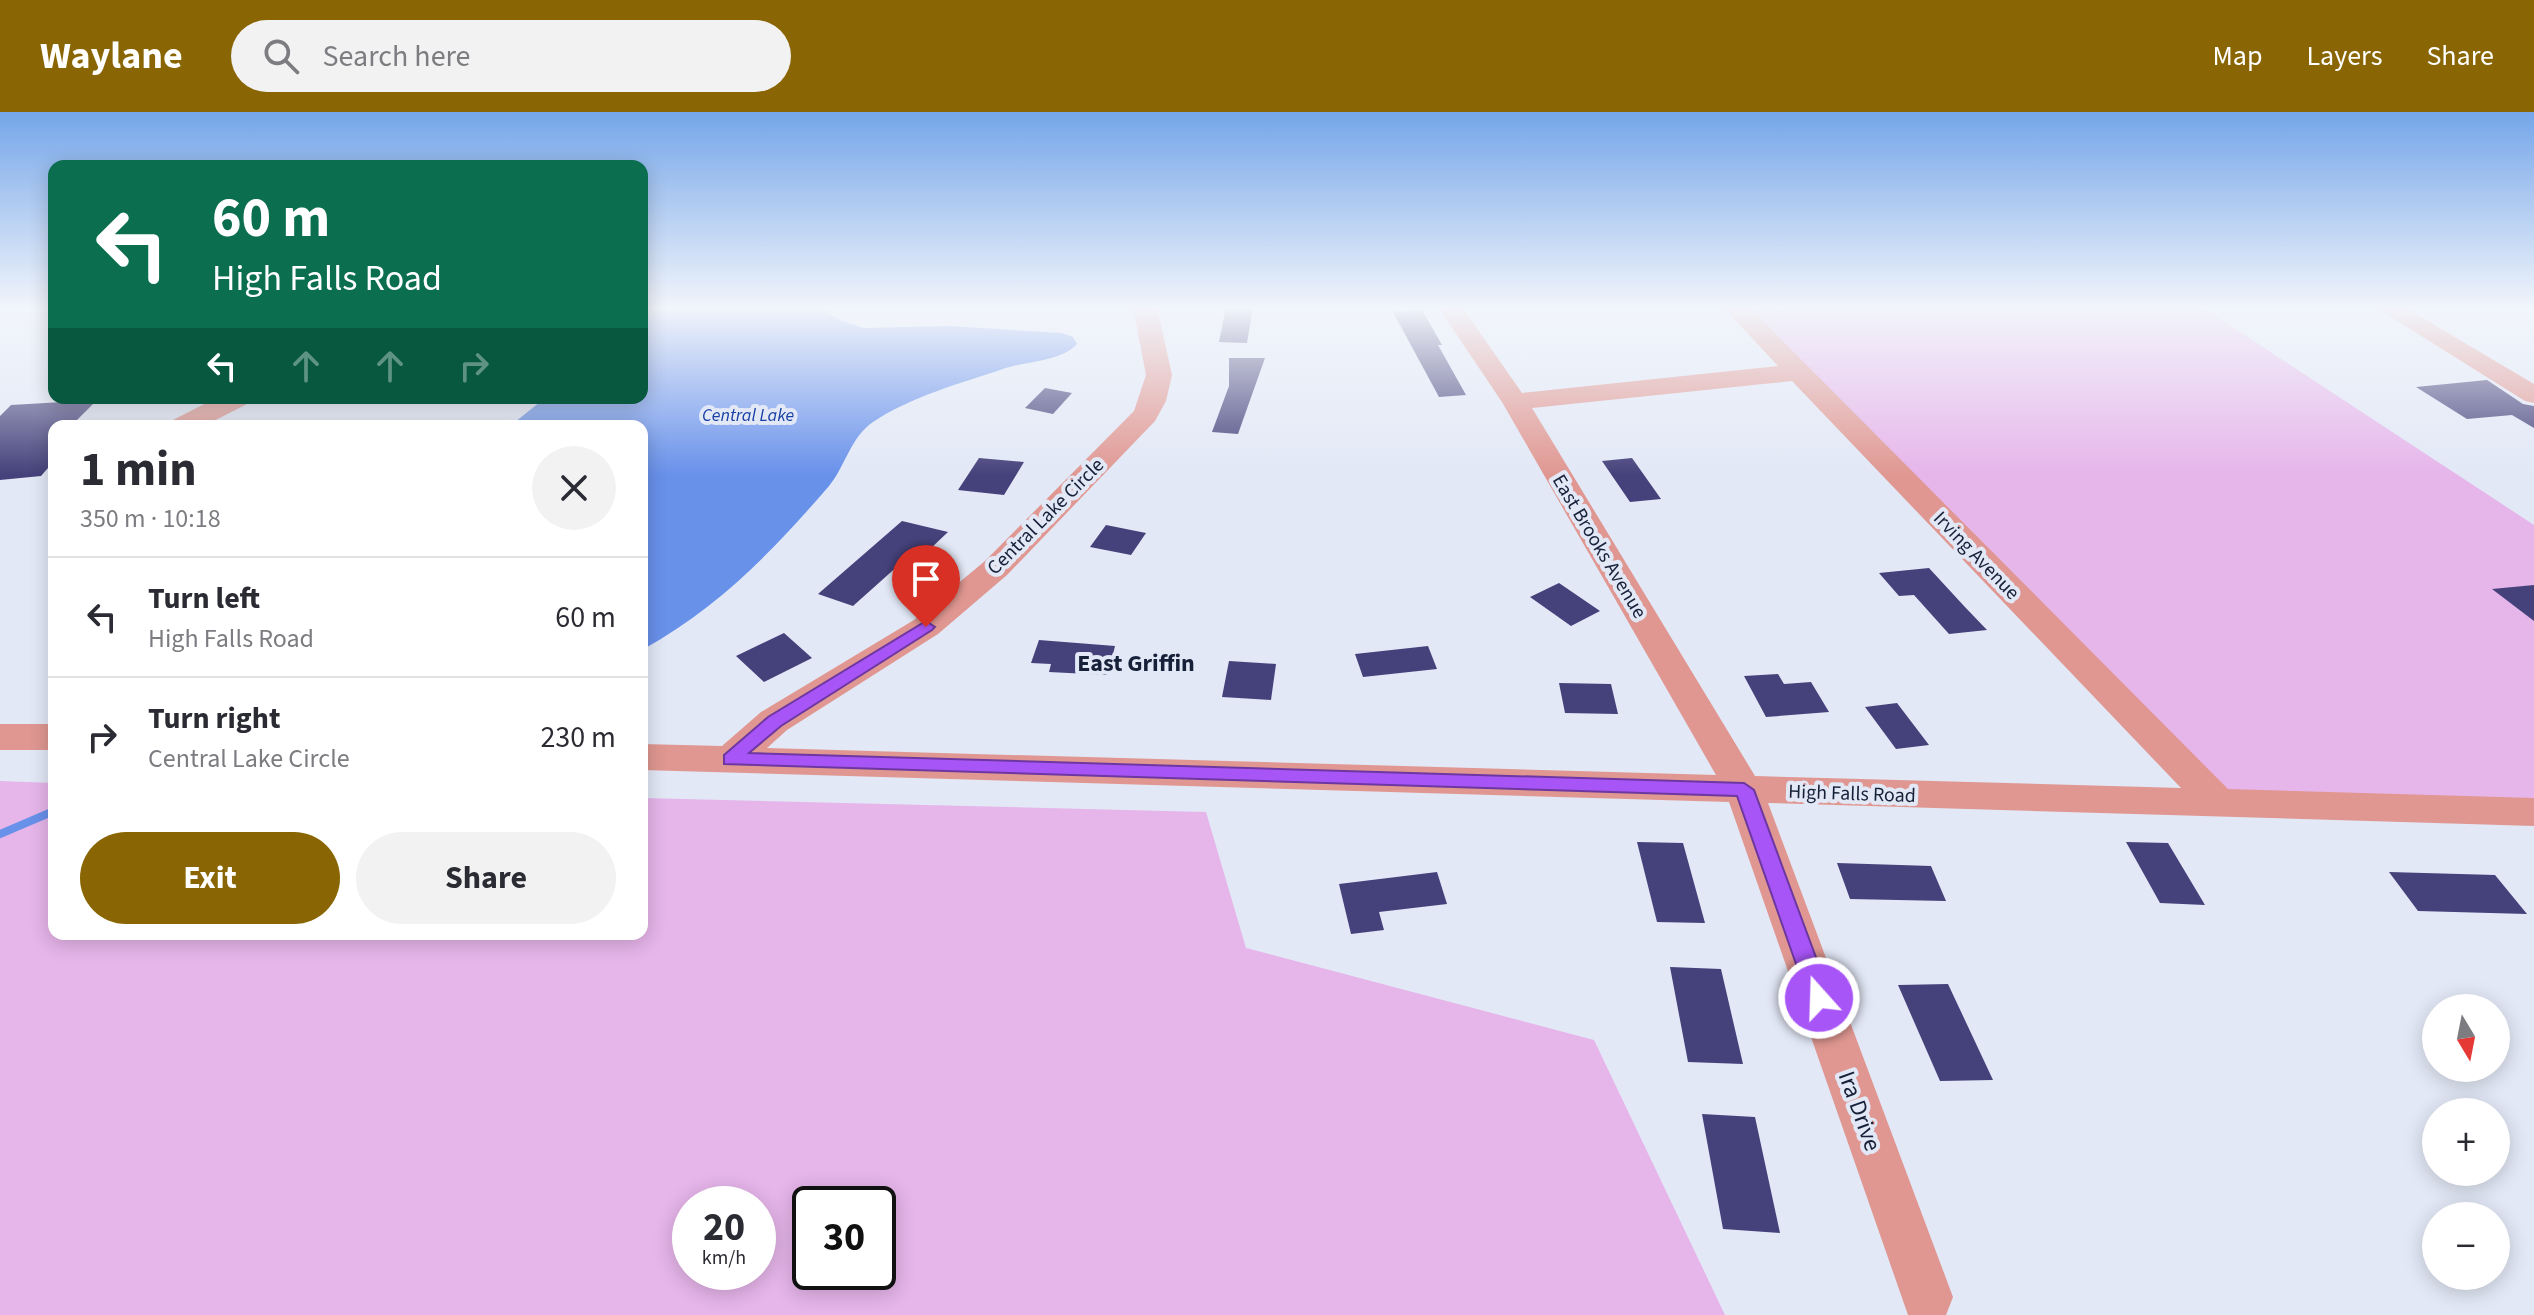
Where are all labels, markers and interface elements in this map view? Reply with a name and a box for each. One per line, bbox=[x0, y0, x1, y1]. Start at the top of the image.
search box bbox=[231, 20, 791, 92]
text: Waylane bbox=[40, 29, 183, 83]
icon: search bbox=[259, 34, 303, 78]
text: Search here bbox=[323, 35, 471, 78]
text: Map bbox=[2212, 36, 2262, 76]
text: Layers bbox=[2306, 36, 2382, 76]
text: Share bbox=[2426, 36, 2494, 76]
text: 60 m bbox=[212, 179, 330, 258]
icon: left bbox=[80, 192, 184, 296]
text: High Falls Road bbox=[212, 253, 442, 304]
icon: left bbox=[200, 344, 244, 388]
icon: ahead bbox=[284, 344, 328, 388]
icon: ahead bbox=[368, 344, 412, 388]
icon: right bbox=[452, 344, 496, 388]
water label: Central Lake bbox=[702, 403, 794, 428]
text: 1 min bbox=[80, 436, 197, 504]
button: close bbox=[532, 446, 616, 530]
street label: Central Lake Circle bbox=[981, 452, 1111, 581]
street label: East Brooks Avenue bbox=[1545, 469, 1653, 624]
text: 350 m · 10:18 bbox=[80, 500, 221, 537]
street label: Irving Avenue bbox=[1927, 505, 2026, 606]
pin bbox=[892, 545, 960, 627]
icon: arrive bbox=[904, 557, 948, 601]
text: Turn left bbox=[148, 577, 260, 620]
icon: left bbox=[80, 595, 124, 639]
text: 60 m bbox=[555, 596, 616, 639]
text: High Falls Road bbox=[148, 620, 314, 657]
district label: East Griffin bbox=[1077, 646, 1195, 681]
text: Turn right bbox=[148, 697, 280, 740]
icon: right bbox=[80, 715, 124, 759]
text: 230 m bbox=[540, 716, 616, 759]
text: Central Lake Circle bbox=[148, 740, 350, 777]
street label: High Falls Road bbox=[1788, 778, 1916, 810]
button: Exit bbox=[80, 832, 340, 924]
button: Share bbox=[356, 832, 616, 924]
position arrow bbox=[1777, 956, 1861, 1040]
north arrow bbox=[2422, 994, 2510, 1082]
map controls bbox=[2422, 994, 2510, 1290]
street label: Ira Drive bbox=[1829, 1066, 1890, 1156]
button: + bbox=[2422, 1098, 2510, 1186]
speed limit sign: 30 bbox=[792, 1186, 896, 1290]
text: 20 bbox=[703, 1199, 745, 1256]
button: − bbox=[2422, 1202, 2510, 1290]
text: km/h bbox=[702, 1244, 746, 1272]

